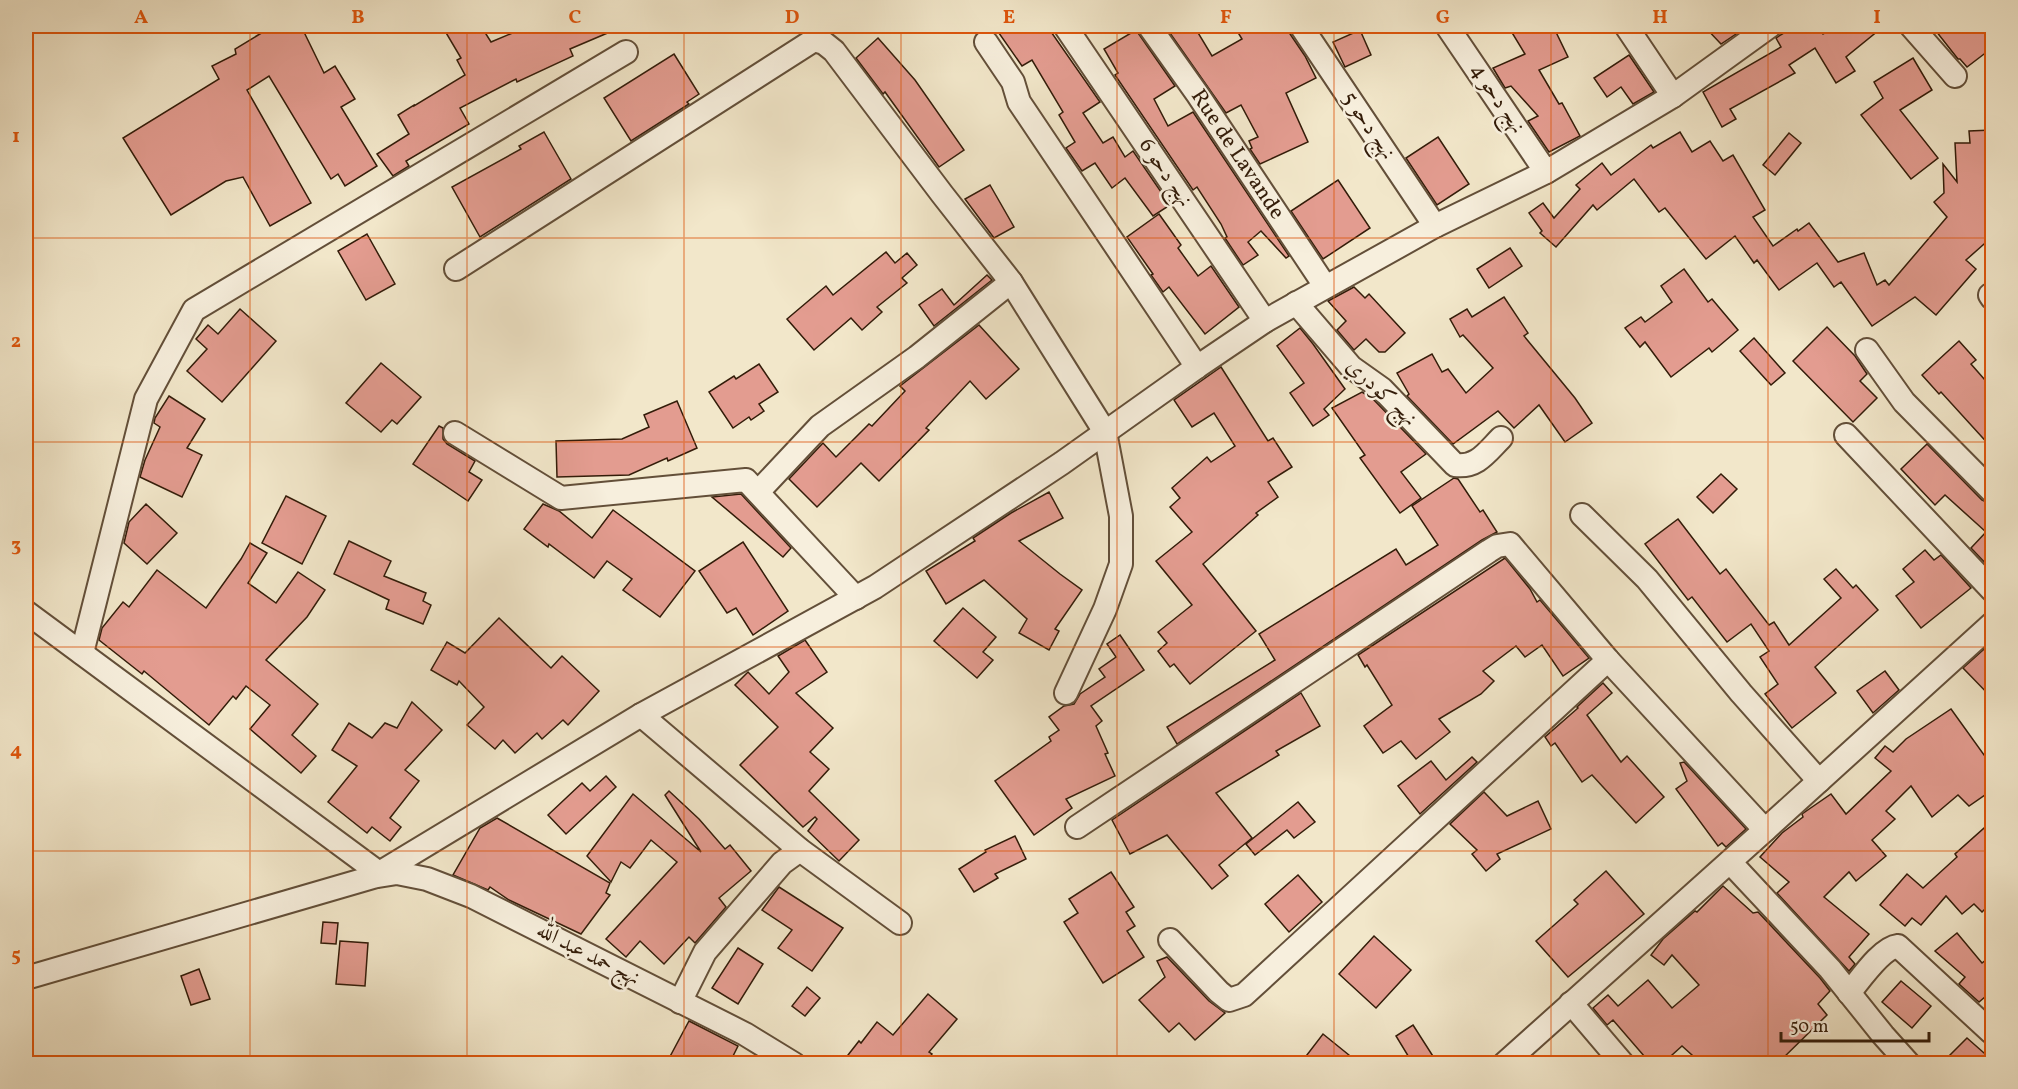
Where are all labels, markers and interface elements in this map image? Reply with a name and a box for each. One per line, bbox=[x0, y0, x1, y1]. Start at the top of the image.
text: A bbox=[134, 4, 148, 32]
text: B bbox=[351, 4, 365, 32]
text: C bbox=[569, 4, 582, 32]
text: D bbox=[785, 4, 799, 32]
text: E bbox=[1003, 4, 1015, 32]
text: F bbox=[1220, 4, 1232, 32]
text: G bbox=[1436, 4, 1450, 32]
text: H bbox=[1652, 4, 1668, 32]
text: I bbox=[1873, 4, 1881, 32]
street label: نهج دحو 4 bbox=[1460, 57, 1532, 142]
street label: Rue de Lavande bbox=[1183, 83, 1292, 226]
street label: نهج دحو 5 bbox=[1332, 85, 1402, 168]
text: 1 bbox=[12, 123, 20, 151]
street label: نهج دحو 6 bbox=[1129, 132, 1200, 215]
text: 2 bbox=[11, 328, 21, 356]
street label: نهج كودري bbox=[1337, 352, 1424, 436]
text: 3 bbox=[11, 532, 21, 560]
text: 4 bbox=[10, 737, 22, 765]
street label: نهج حمد عبد الله bbox=[530, 912, 647, 996]
text: 5 bbox=[11, 942, 21, 970]
scale bar bbox=[1781, 1005, 1930, 1043]
text: 50 m bbox=[1790, 1015, 1829, 1040]

